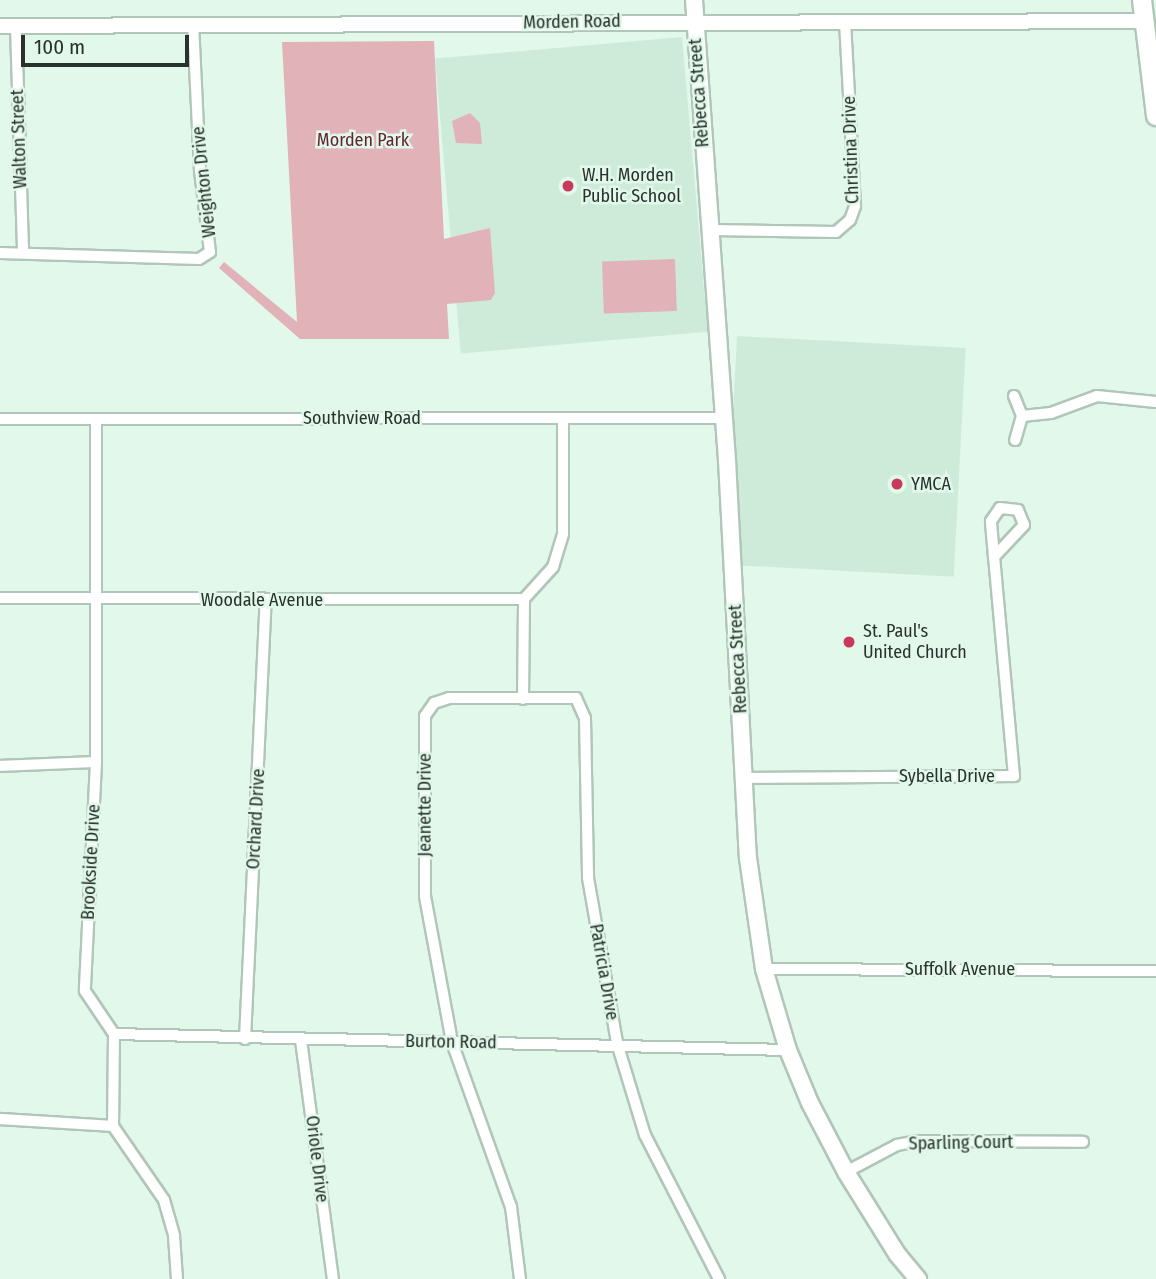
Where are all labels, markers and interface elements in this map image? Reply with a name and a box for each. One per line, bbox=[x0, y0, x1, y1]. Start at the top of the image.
street label: Morden Road bbox=[523, 10, 621, 34]
scale bar bbox=[24, 21, 192, 65]
text: 100 m bbox=[34, 34, 85, 60]
street label: Rebecca Street bbox=[684, 38, 714, 148]
street label: Walton Street bbox=[6, 89, 32, 189]
street label: Christina Drive bbox=[838, 96, 864, 204]
street label: Weighton Drive bbox=[187, 125, 221, 239]
park label: Morden Park bbox=[317, 129, 409, 151]
place label: W.H. Morden Public School bbox=[582, 165, 681, 208]
marker: W.H. Morden Public School bbox=[560, 178, 576, 194]
street label: Southview Road bbox=[303, 407, 421, 429]
place label: YMCA bbox=[911, 473, 951, 495]
marker: YMCA bbox=[889, 476, 905, 492]
street label: Woodale Avenue bbox=[201, 589, 323, 611]
street label: Rebecca Street bbox=[724, 604, 752, 714]
place label: St. Paul's United Church bbox=[863, 621, 967, 664]
marker: St. Paul's United Church bbox=[841, 634, 857, 650]
street label: Jeanette Drive bbox=[414, 753, 436, 857]
street label: Sybella Drive bbox=[899, 765, 995, 787]
street label: Orchard Drive bbox=[243, 768, 269, 870]
street label: Brookside Drive bbox=[77, 804, 105, 920]
street label: Patricia Drive bbox=[585, 922, 623, 1022]
street label: Suffolk Avenue bbox=[905, 958, 1015, 980]
street label: Burton Road bbox=[405, 1030, 497, 1054]
street label: Oriole Drive bbox=[301, 1114, 333, 1204]
street label: Sparling Court bbox=[908, 1131, 1014, 1155]

